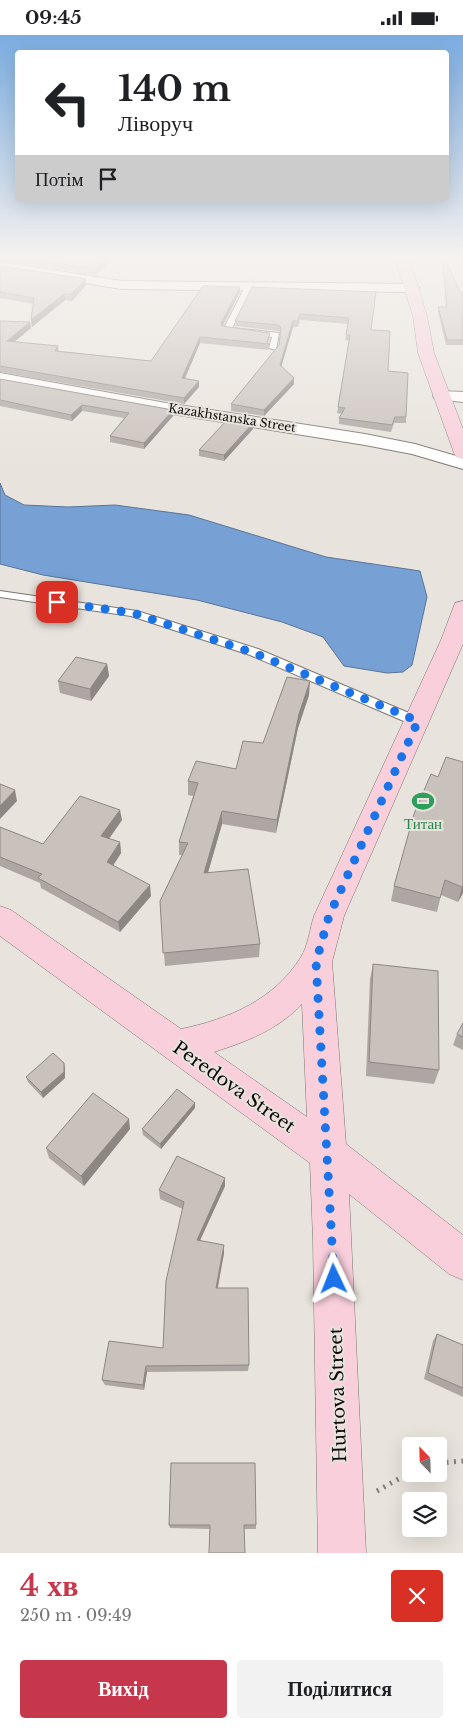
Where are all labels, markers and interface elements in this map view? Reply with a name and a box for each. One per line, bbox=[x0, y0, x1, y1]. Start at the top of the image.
text: 09:45 bbox=[25, 6, 81, 29]
text: 140 m bbox=[118, 67, 231, 110]
icon: left bbox=[35, 70, 100, 135]
text: Ліворуч bbox=[118, 110, 193, 137]
icon: arrive bbox=[94, 165, 122, 193]
text: Потім bbox=[35, 168, 84, 191]
street label: Kazakhstanska Street bbox=[167, 400, 297, 435]
pin bbox=[36, 581, 78, 623]
icon: arrive bbox=[43, 588, 71, 616]
sports icon: Титан bbox=[410, 788, 436, 814]
place label: Титан bbox=[404, 814, 442, 833]
street label: Peredova Street bbox=[169, 1037, 300, 1138]
position arrow bbox=[307, 1252, 359, 1304]
street label: Hurtova Street bbox=[325, 1327, 351, 1463]
north arrow bbox=[402, 1437, 448, 1483]
map controls bbox=[402, 1437, 447, 1537]
button: layers bbox=[402, 1492, 447, 1537]
text: 4 хв bbox=[20, 1567, 79, 1604]
button: close bbox=[391, 1570, 443, 1622]
text: 250 m · 09:49 bbox=[20, 1605, 132, 1625]
button: Вихід bbox=[20, 1660, 227, 1718]
button: Поділитися bbox=[237, 1660, 443, 1718]

